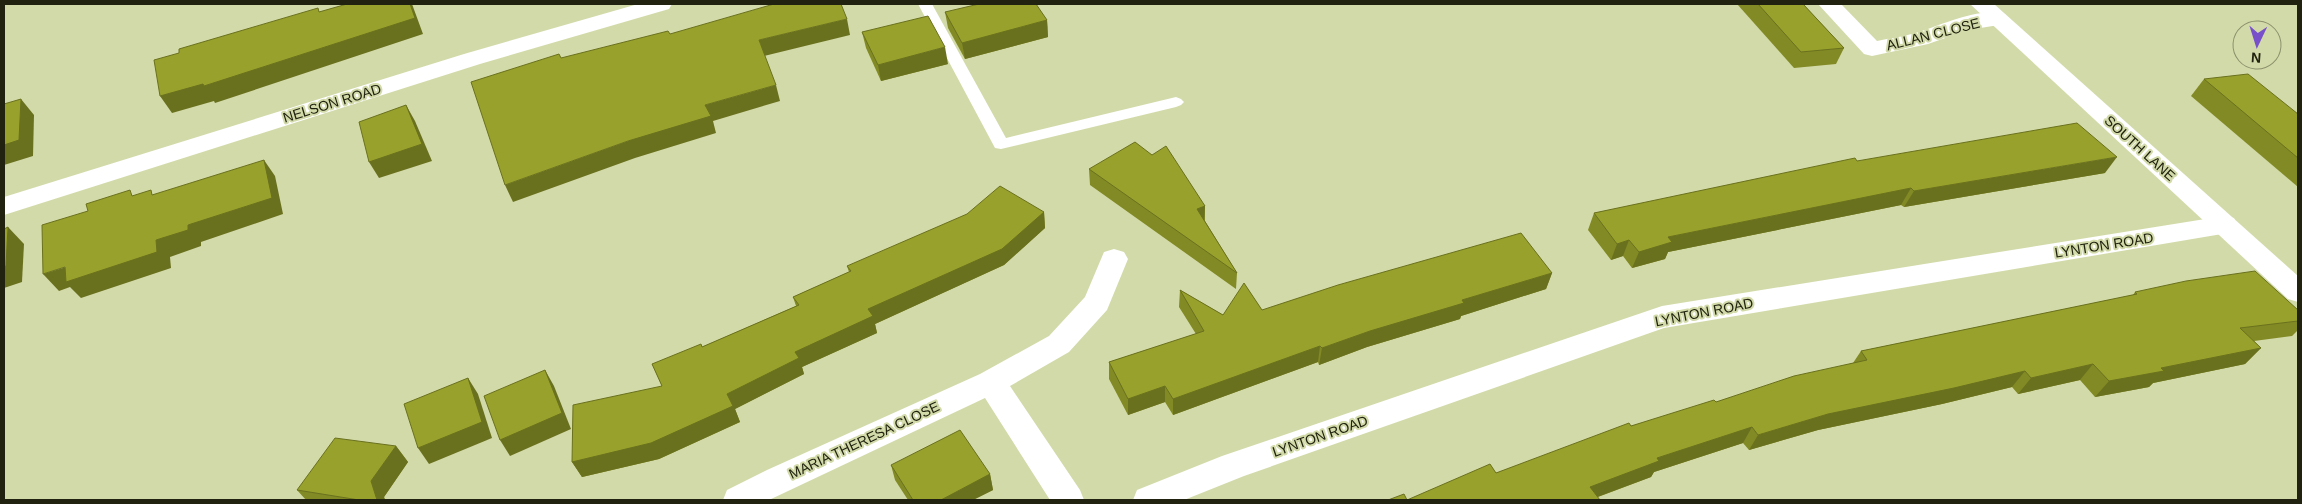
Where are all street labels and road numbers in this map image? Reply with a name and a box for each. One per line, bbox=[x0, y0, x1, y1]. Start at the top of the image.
street label: ALLAN CLOSE bbox=[1885, 15, 1981, 53]
street label: NELSON ROAD bbox=[281, 80, 383, 126]
street label: SOUTH LANE bbox=[2101, 112, 2179, 184]
street label: LYNTON ROAD bbox=[2053, 229, 2155, 261]
street label: LYNTON ROAD bbox=[1653, 295, 1755, 329]
street label: MARIA THERESA CLOSE bbox=[786, 398, 942, 482]
street label: LYNTON ROAD bbox=[1270, 412, 1370, 460]

